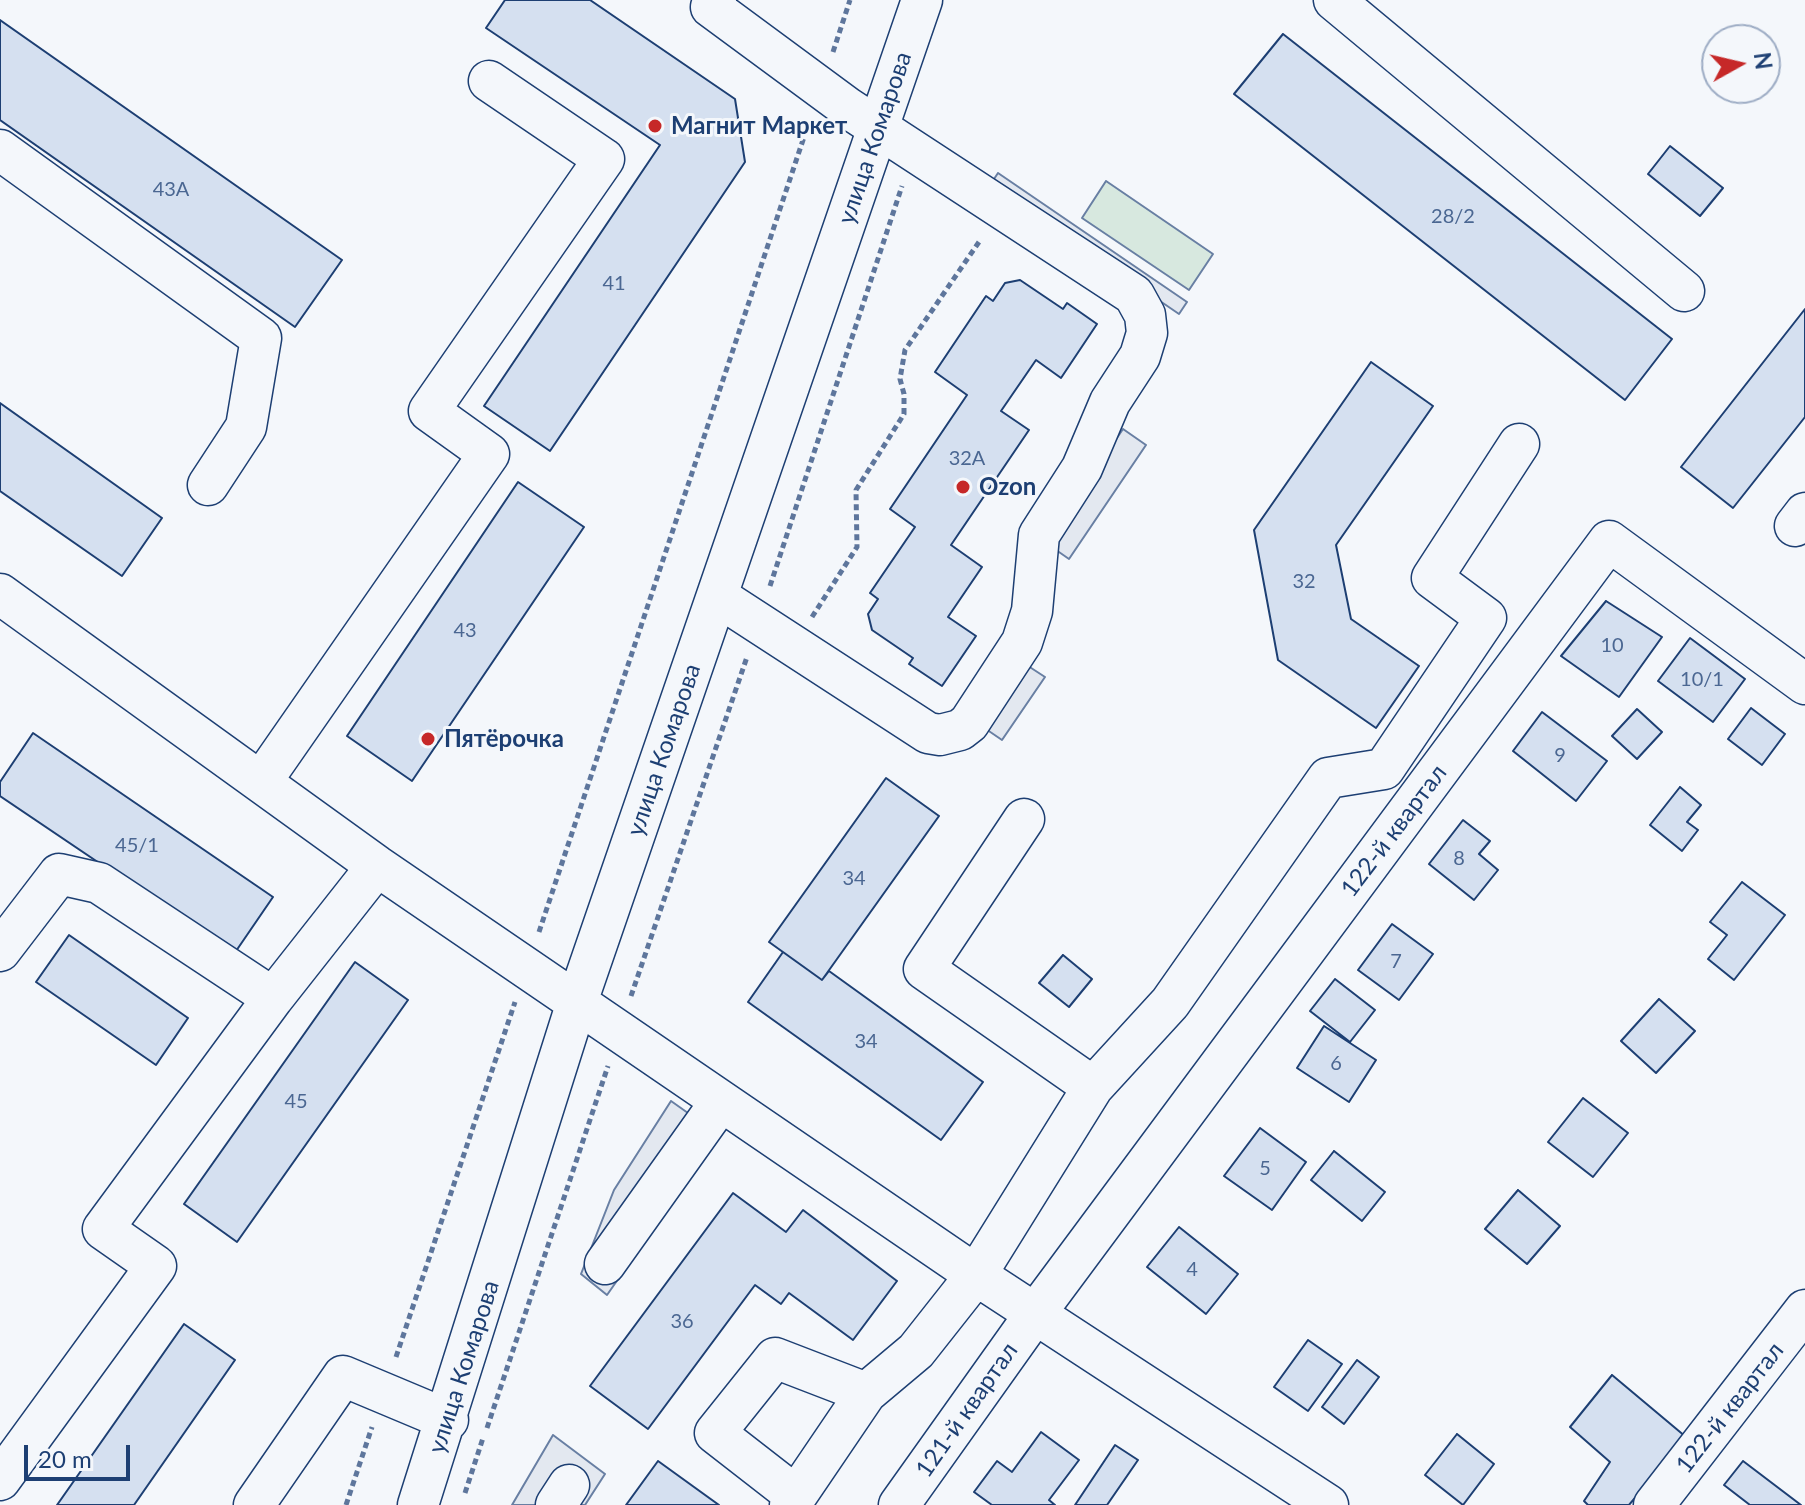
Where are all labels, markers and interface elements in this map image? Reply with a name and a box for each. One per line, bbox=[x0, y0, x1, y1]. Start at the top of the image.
north arrow bbox=[1701, 24, 1781, 104]
street label: улица Комарова bbox=[832, 48, 918, 228]
text: N bbox=[1749, 51, 1778, 71]
place label: Магнит Маркет bbox=[671, 112, 847, 140]
marker: Магнит Маркет bbox=[646, 117, 664, 135]
house number: 43А bbox=[153, 178, 189, 202]
house number: 28/2 bbox=[1431, 205, 1475, 229]
house number: 41 bbox=[602, 272, 626, 296]
house number: 32А bbox=[949, 447, 985, 471]
place label: Ozon bbox=[979, 473, 1036, 501]
marker: Ozon bbox=[954, 478, 972, 496]
house number: 32 bbox=[1292, 570, 1316, 594]
house number: 43 bbox=[453, 619, 477, 643]
house number: 10 bbox=[1600, 634, 1624, 658]
street label: улица Комарова bbox=[621, 660, 707, 840]
house number: 10/1 bbox=[1680, 668, 1724, 692]
place label: Пятёрочка bbox=[444, 725, 564, 753]
marker: Пятёрочка bbox=[419, 730, 437, 748]
house number: 9 bbox=[1554, 744, 1566, 768]
street label: 122-й квартал bbox=[1335, 759, 1453, 903]
house number: 45/1 bbox=[115, 834, 159, 858]
house number: 8 bbox=[1453, 847, 1465, 871]
house number: 34 bbox=[842, 867, 866, 891]
house number: 7 bbox=[1390, 950, 1402, 974]
house number: 34 bbox=[854, 1030, 878, 1054]
house number: 6 bbox=[1330, 1052, 1342, 1076]
house number: 45 bbox=[284, 1090, 308, 1114]
house number: 5 bbox=[1259, 1157, 1271, 1181]
house number: 4 bbox=[1186, 1258, 1198, 1282]
street label: улица Комарова bbox=[422, 1277, 506, 1457]
house number: 36 bbox=[670, 1310, 694, 1334]
street label: 121-й квартал bbox=[910, 1337, 1024, 1483]
street label: 122-й квартал bbox=[1670, 1337, 1790, 1479]
scale bar bbox=[28, 1429, 134, 1479]
text: 20 m bbox=[38, 1444, 92, 1473]

